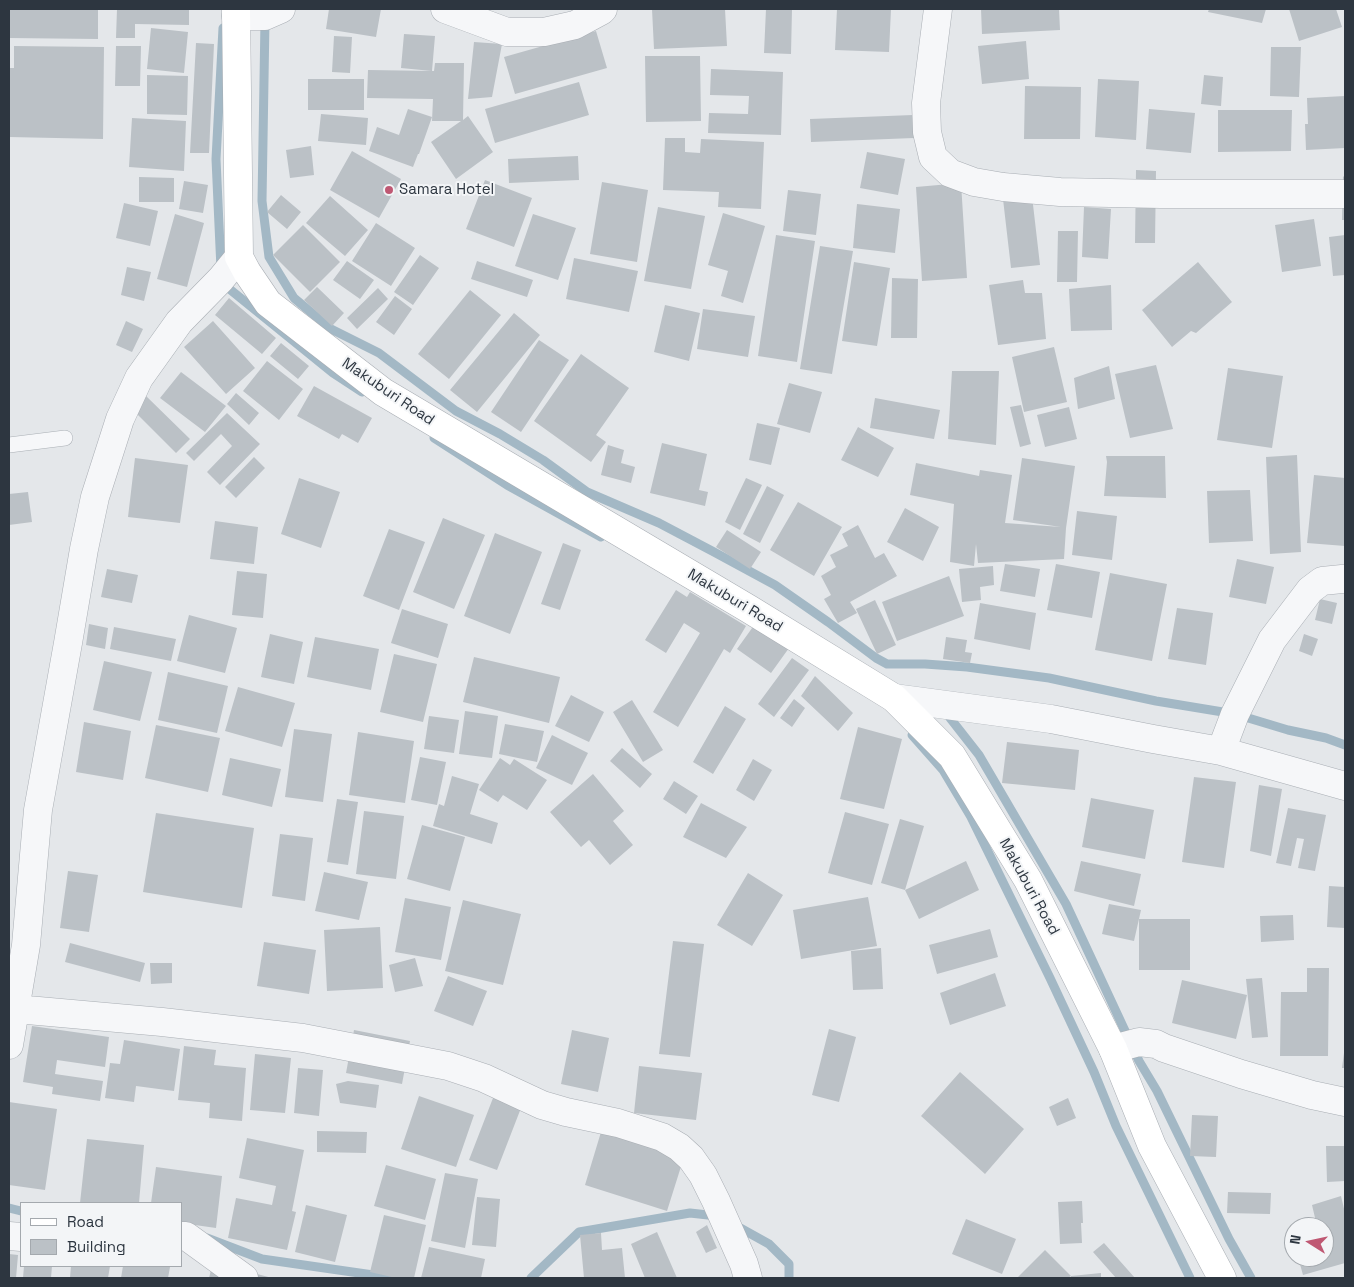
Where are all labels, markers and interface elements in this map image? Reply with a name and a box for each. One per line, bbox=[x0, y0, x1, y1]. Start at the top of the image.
place label: Samara Hotel bbox=[399, 181, 494, 199]
marker: Samara Hotel bbox=[383, 184, 395, 196]
street label: Makuburi Road bbox=[338, 354, 438, 430]
street label: Makuburi Road bbox=[684, 566, 786, 636]
street label: Makuburi Road bbox=[995, 836, 1063, 938]
legend bbox=[20, 1202, 182, 1267]
text: Road bbox=[67, 1212, 104, 1231]
north arrow bbox=[1284, 1217, 1334, 1267]
text: N bbox=[1286, 1233, 1305, 1246]
text: Building bbox=[67, 1237, 126, 1256]

